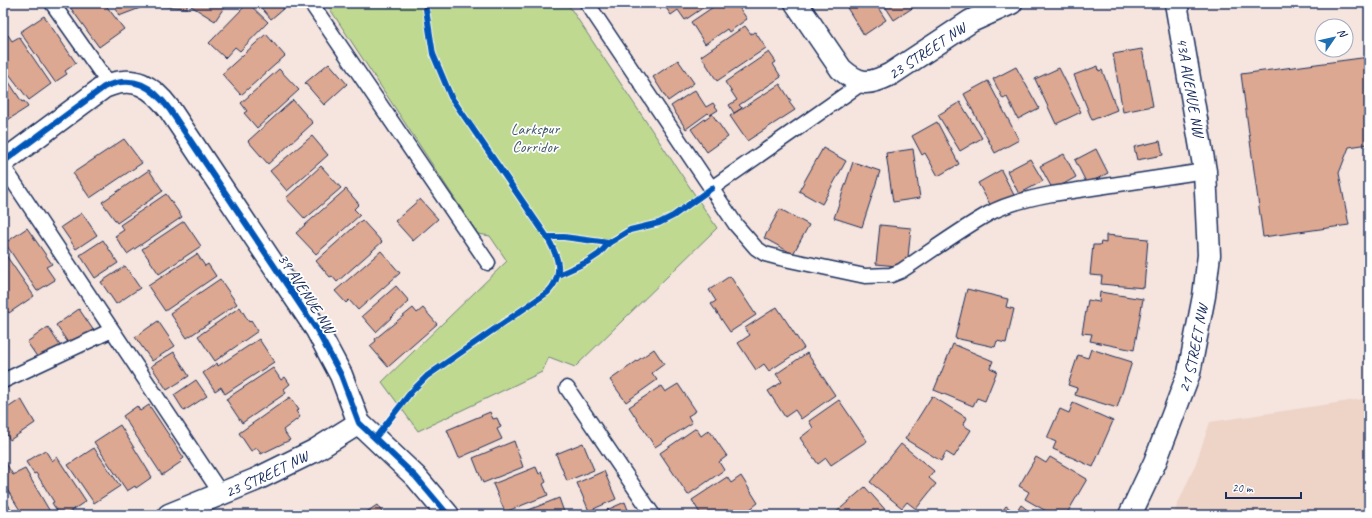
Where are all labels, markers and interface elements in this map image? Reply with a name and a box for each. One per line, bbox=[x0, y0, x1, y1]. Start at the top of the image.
street label: 23 STREET NW bbox=[884, 17, 972, 84]
north arrow bbox=[1314, 18, 1354, 58]
text: N bbox=[1335, 26, 1351, 41]
street label: 43A AVENUE NW bbox=[1171, 36, 1209, 142]
park label: Larkspur Corridor bbox=[511, 119, 561, 157]
street label: 39 AVENUE NW bbox=[273, 250, 341, 340]
street label: 21 STREET NW bbox=[1174, 300, 1214, 395]
street label: 23 STREET NW bbox=[222, 445, 314, 502]
scale bar bbox=[1226, 474, 1301, 500]
text: 20 m bbox=[1232, 480, 1254, 496]

